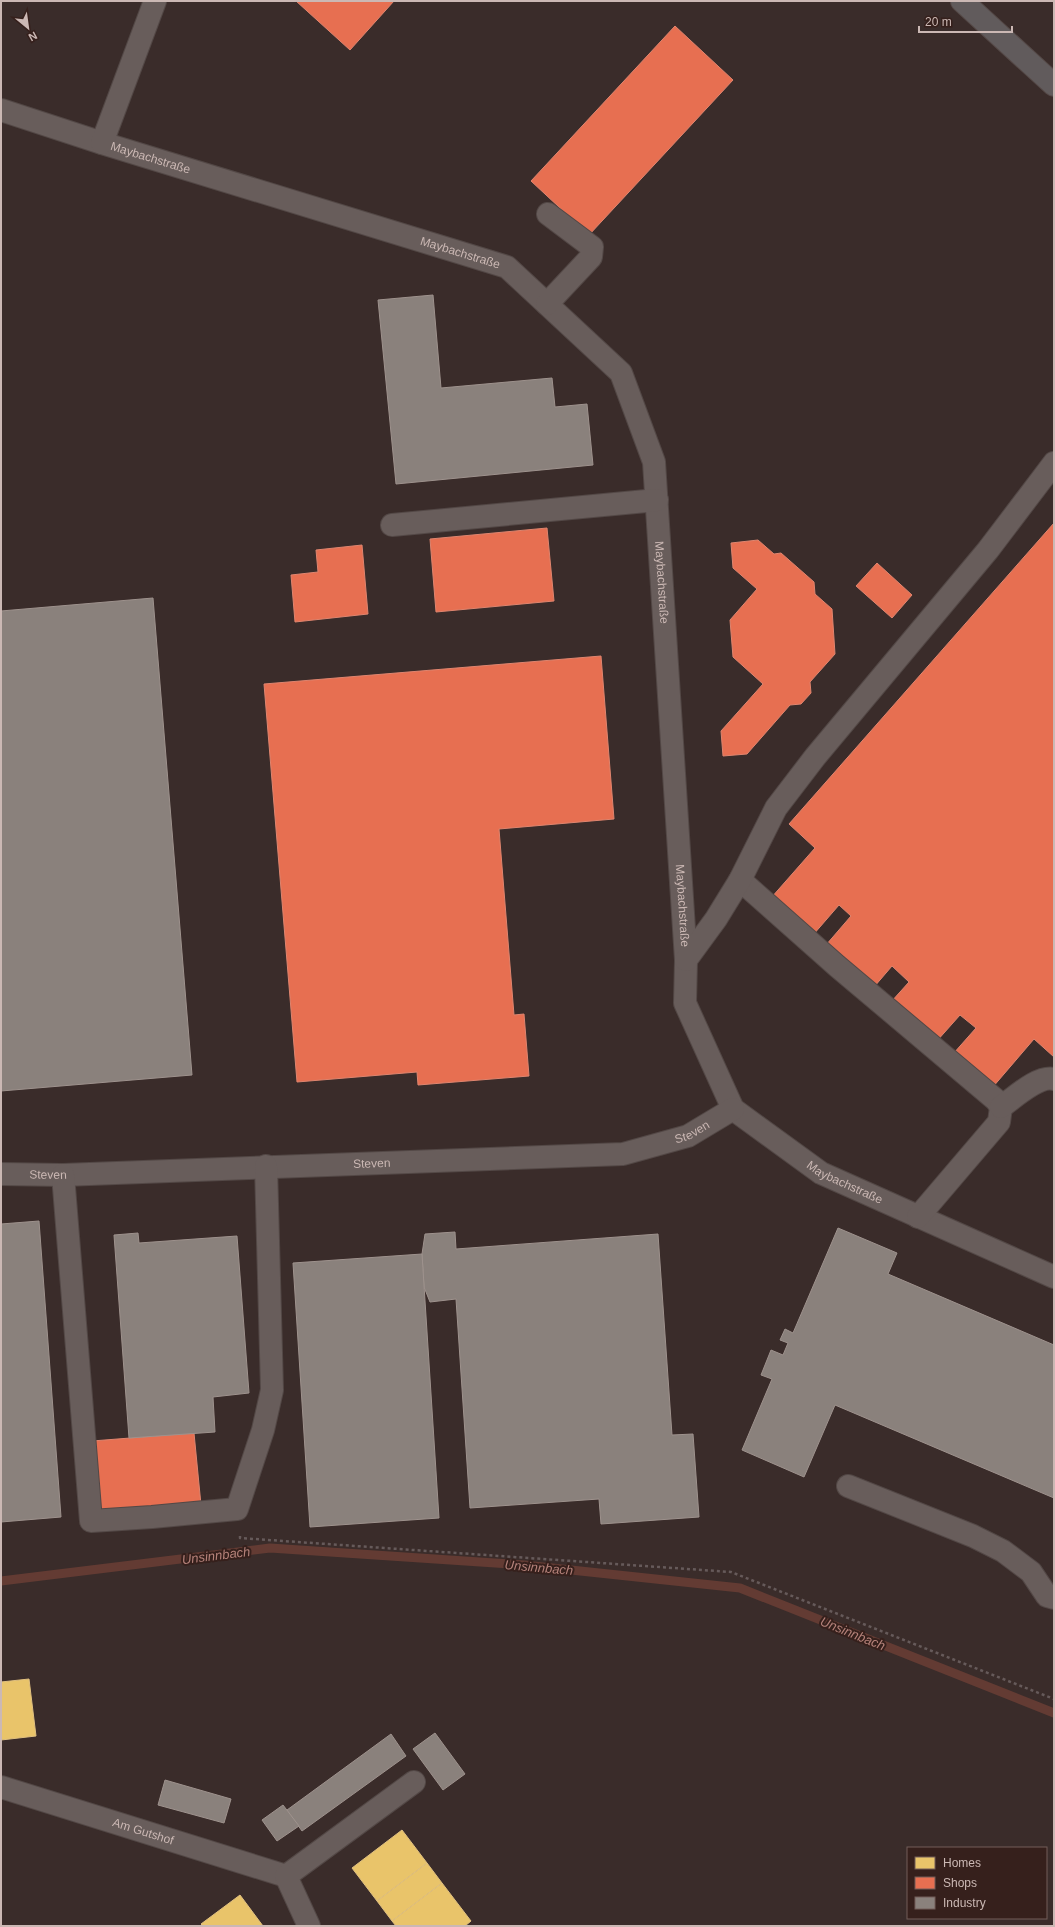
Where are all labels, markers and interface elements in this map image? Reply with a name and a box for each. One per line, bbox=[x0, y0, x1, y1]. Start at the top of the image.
north arrow bbox=[8, 8, 48, 48]
scale bar bbox=[919, 8, 1012, 34]
text: 20 m bbox=[925, 15, 952, 29]
text: N bbox=[26, 30, 39, 44]
street label: Maybachstraße bbox=[109, 139, 192, 177]
street label: Maybachstraße bbox=[419, 234, 502, 272]
street label: Maybachstraße bbox=[652, 541, 671, 624]
street label: Maybachstraße bbox=[673, 864, 692, 948]
street label: Steven bbox=[673, 1118, 712, 1146]
street label: Steven bbox=[353, 1156, 391, 1171]
street label: Maybachstraße bbox=[804, 1158, 885, 1207]
street label: Steven bbox=[29, 1167, 67, 1182]
water label: Unsinnbach bbox=[181, 1544, 251, 1567]
water label: Unsinnbach bbox=[504, 1557, 574, 1578]
water label: Unsinnbach bbox=[818, 1614, 887, 1653]
street label: Am Gutshof bbox=[111, 1815, 176, 1848]
legend bbox=[907, 1847, 1047, 1919]
text: Homes bbox=[943, 1856, 981, 1870]
text: Shops bbox=[943, 1876, 977, 1890]
text: Industry bbox=[943, 1896, 986, 1910]

